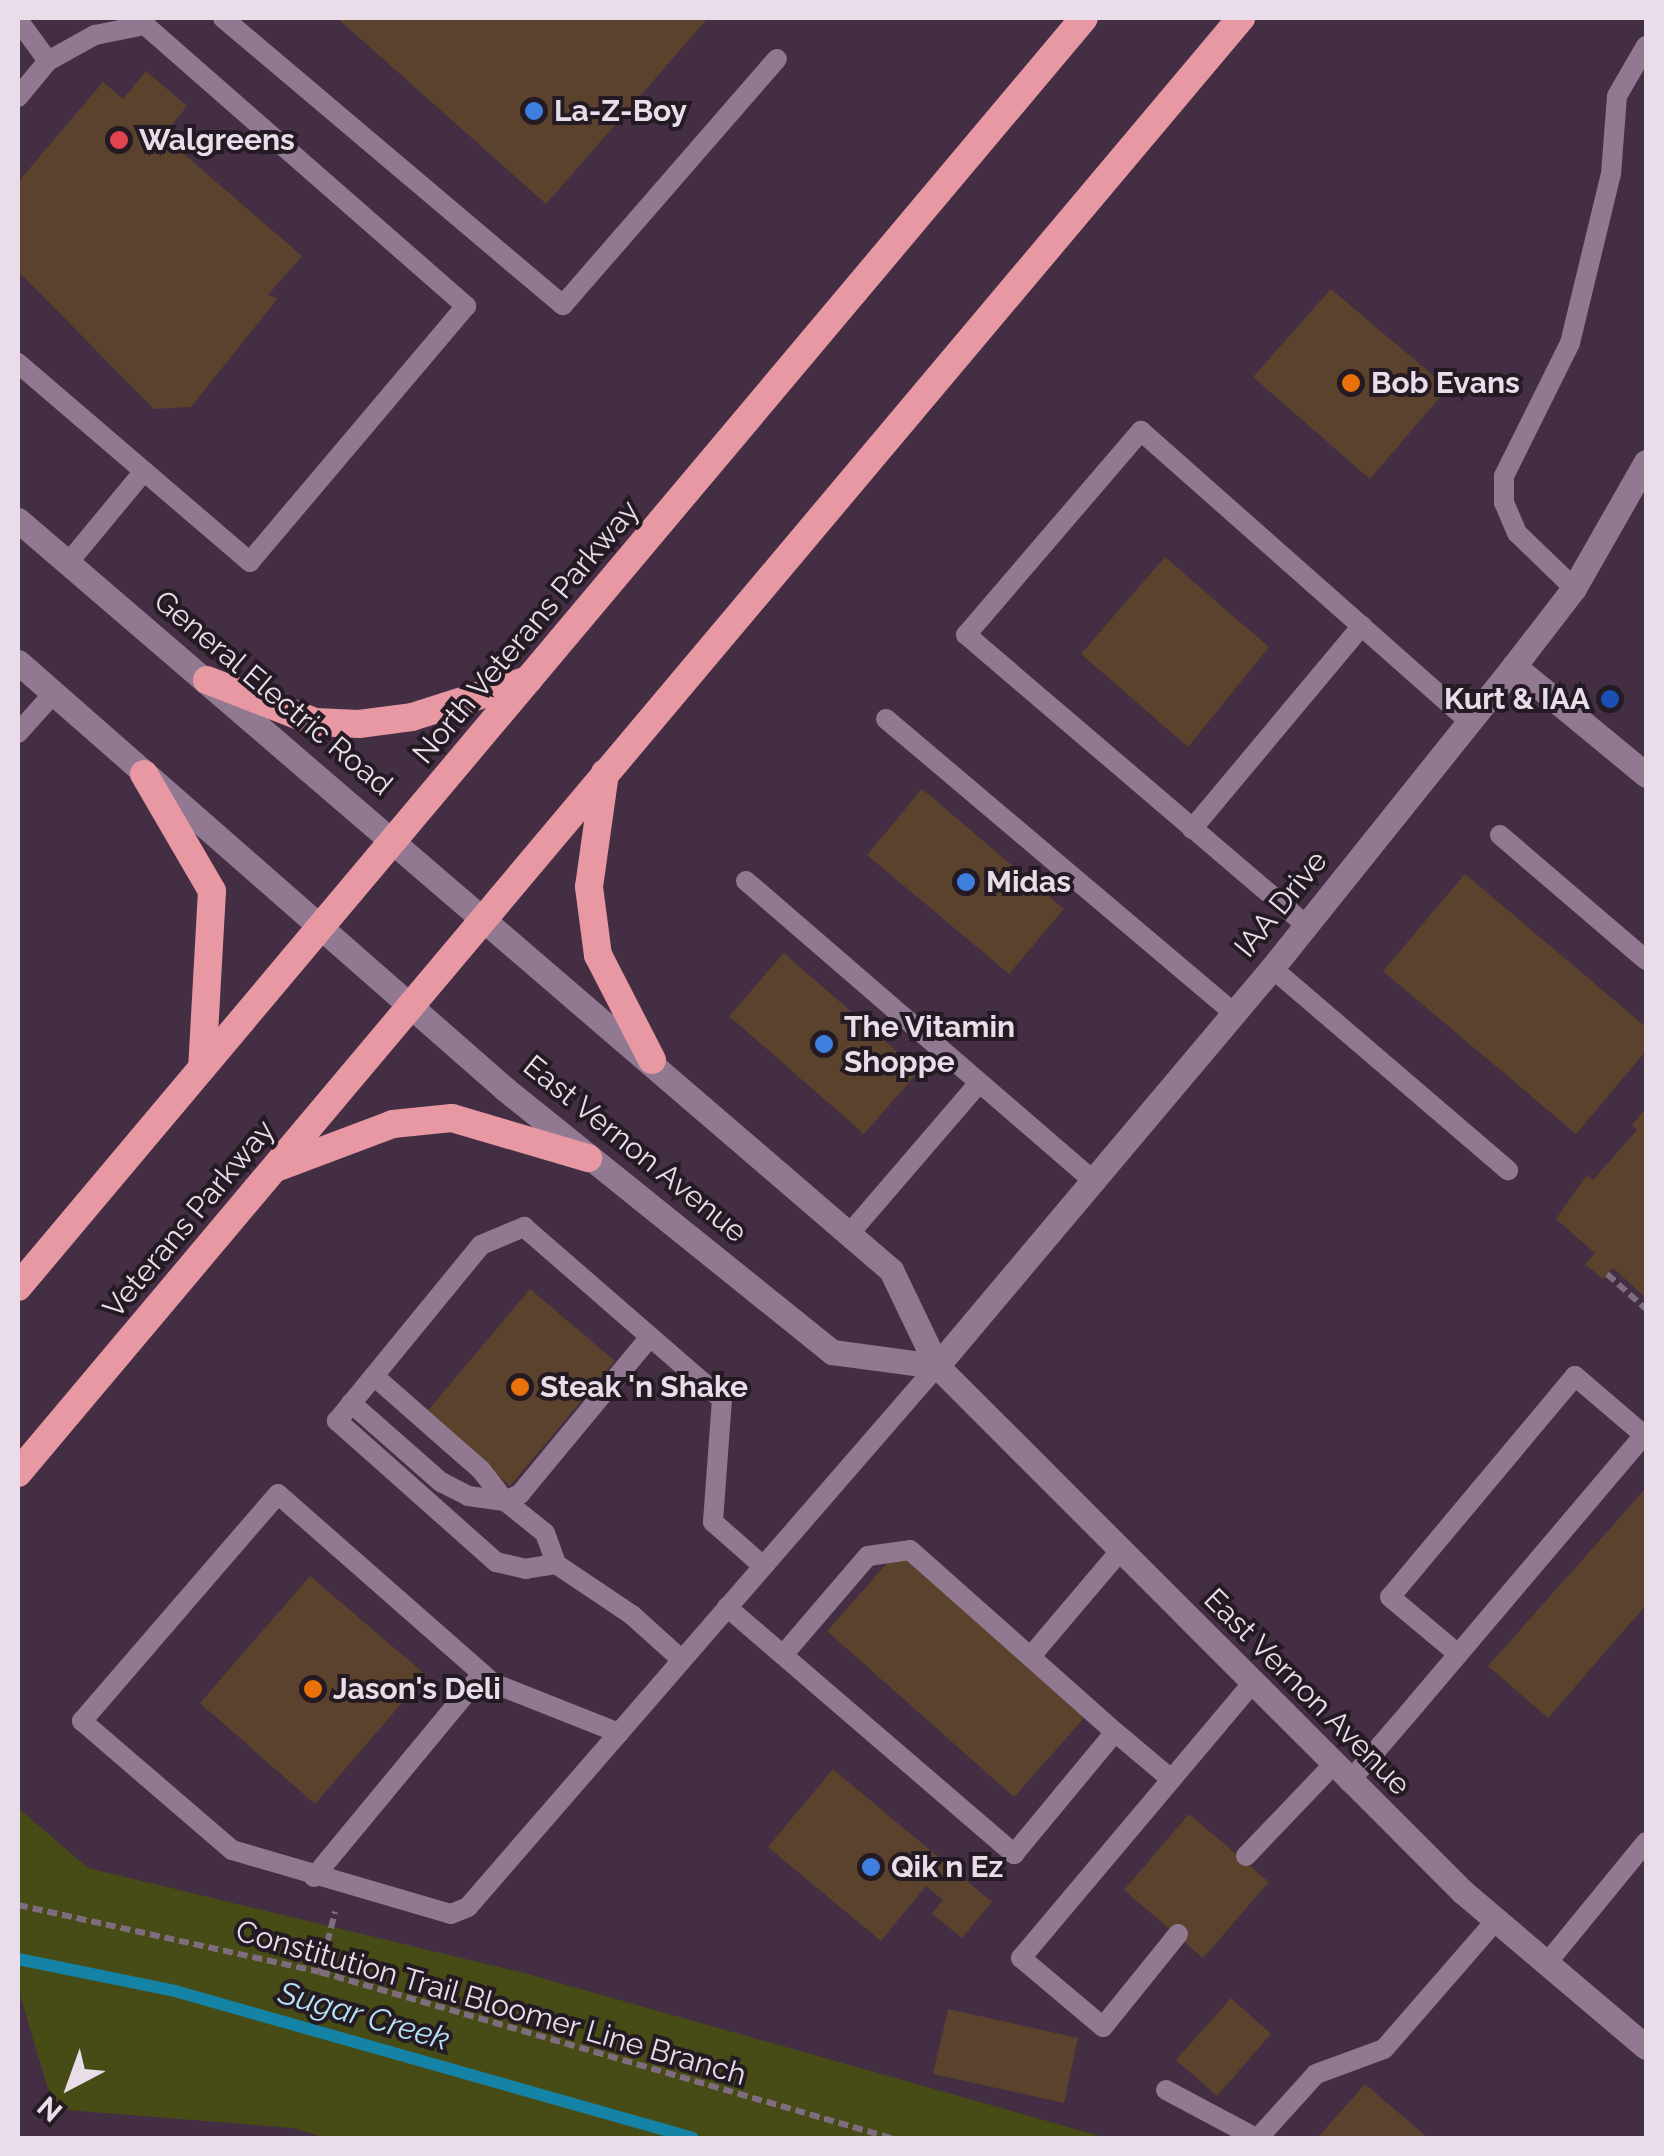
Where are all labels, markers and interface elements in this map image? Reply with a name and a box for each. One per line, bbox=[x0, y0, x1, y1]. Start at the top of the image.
place label: La-Z-Boy bbox=[554, 93, 687, 129]
marker: La-Z-Boy bbox=[523, 100, 545, 122]
place label: Walgreens bbox=[139, 122, 295, 158]
marker: Walgreens bbox=[108, 129, 130, 151]
place label: Bob Evans bbox=[1371, 365, 1520, 401]
marker: Bob Evans bbox=[1340, 372, 1362, 394]
street label: North Veterans Parkway bbox=[405, 493, 647, 771]
street label: General Electric Road bbox=[146, 583, 400, 803]
place label: Kurt & IAA bbox=[1444, 681, 1590, 717]
marker: Kurt & IAA bbox=[1599, 688, 1621, 710]
street label: IAA Drive bbox=[1227, 843, 1335, 965]
place label: Midas bbox=[986, 864, 1071, 900]
marker: Midas bbox=[955, 871, 977, 893]
place label: The Vitamin Shoppe bbox=[844, 1009, 1016, 1080]
marker: The Vitamin Shoppe bbox=[813, 1033, 835, 1055]
street label: East Vernon Avenue bbox=[515, 1047, 755, 1251]
street label: Veterans Parkway bbox=[96, 1113, 282, 1325]
place label: Steak 'n Shake bbox=[540, 1369, 748, 1405]
marker: Steak 'n Shake bbox=[509, 1376, 531, 1398]
street label: East Vernon Avenue bbox=[1196, 1581, 1418, 1803]
place label: Jason's Deli bbox=[333, 1671, 501, 1707]
marker: Jason's Deli bbox=[302, 1678, 324, 1700]
place label: Qik n Ez bbox=[891, 1849, 1003, 1885]
marker: Qik n Ez bbox=[860, 1856, 882, 1878]
street label: Constitution Trail Bloomer Line Branch bbox=[231, 1912, 751, 2094]
water label: Sugar Creek bbox=[274, 1973, 454, 2059]
north arrow bbox=[20, 2036, 120, 2136]
text: N bbox=[31, 2090, 69, 2128]

